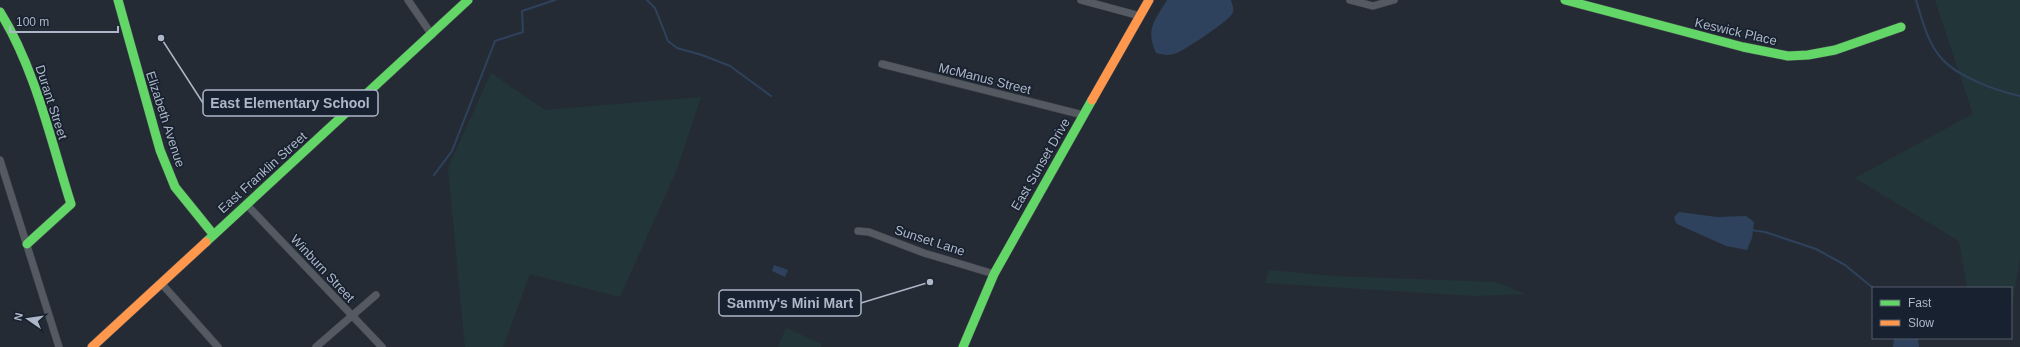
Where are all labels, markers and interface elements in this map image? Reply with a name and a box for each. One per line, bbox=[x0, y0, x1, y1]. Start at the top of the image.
scale bar bbox=[10, 8, 118, 34]
text: 100 m bbox=[16, 15, 49, 29]
street label: Keswick Place bbox=[1693, 15, 1778, 48]
street label: McManus Street bbox=[937, 60, 1033, 97]
street label: Durant Street bbox=[32, 63, 71, 142]
street label: Elizabeth Avenue bbox=[143, 69, 188, 169]
callout: East Elementary School bbox=[203, 90, 378, 116]
text: East Elementary School bbox=[210, 95, 370, 111]
street label: East Sunset Drive bbox=[1008, 115, 1073, 213]
street label: East Franklin Street bbox=[215, 128, 310, 216]
street label: Sunset Lane bbox=[893, 222, 967, 259]
street label: Winburn Street bbox=[288, 232, 358, 305]
legend bbox=[1872, 287, 2012, 339]
callout: Sammy's Mini Mart bbox=[719, 290, 861, 316]
text: Sammy's Mini Mart bbox=[727, 295, 853, 311]
text: Fast bbox=[1908, 296, 1932, 310]
north arrow bbox=[8, 299, 48, 339]
text: N bbox=[12, 311, 25, 322]
text: Slow bbox=[1908, 316, 1934, 330]

